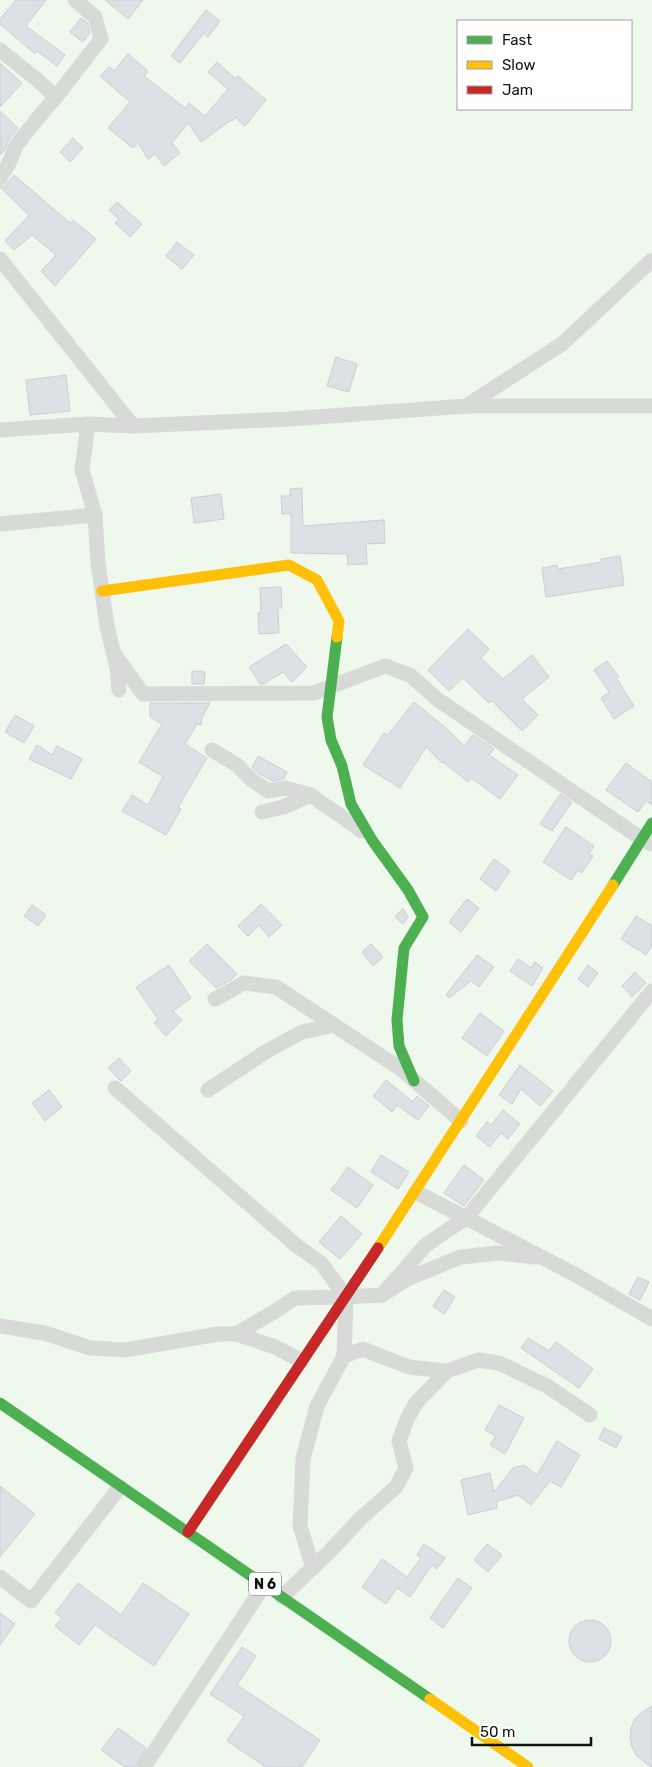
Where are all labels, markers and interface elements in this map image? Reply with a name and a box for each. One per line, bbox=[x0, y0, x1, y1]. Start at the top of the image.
legend bbox=[457, 20, 632, 110]
text: Fast bbox=[502, 31, 532, 49]
text: Slow bbox=[502, 56, 535, 74]
text: Jam bbox=[502, 81, 533, 99]
road number: N 6 bbox=[249, 1572, 281, 1596]
scale bar bbox=[472, 1714, 591, 1746]
text: 50 m bbox=[480, 1723, 515, 1741]

